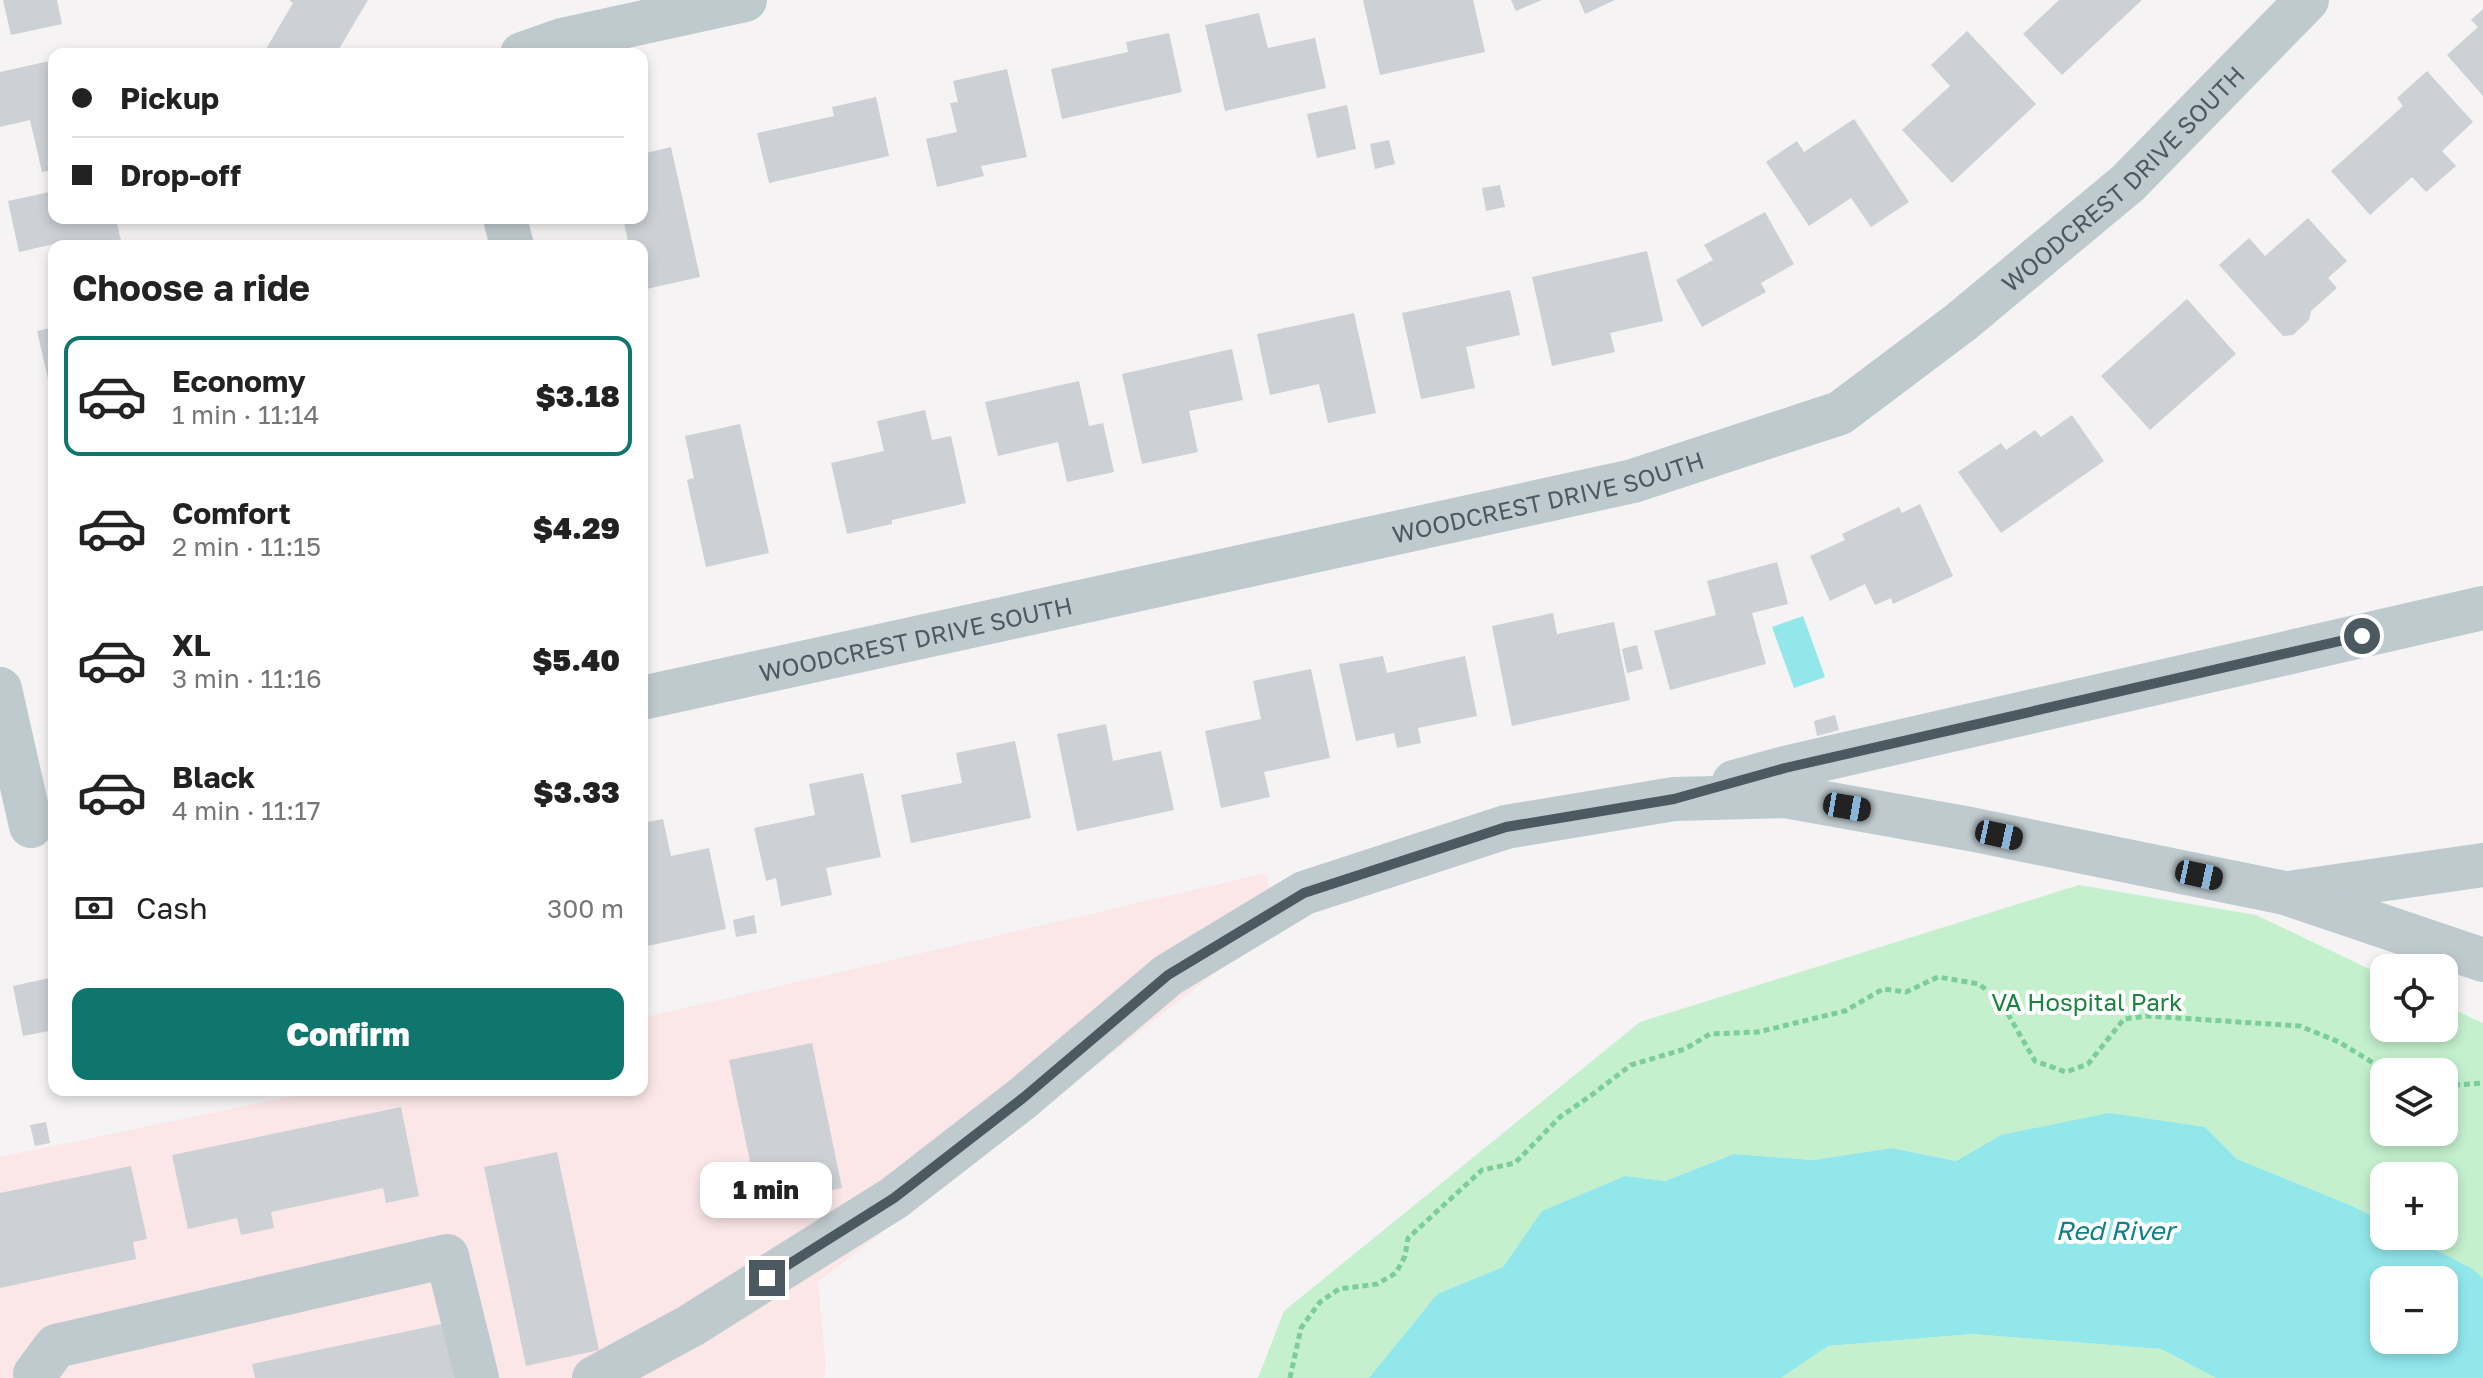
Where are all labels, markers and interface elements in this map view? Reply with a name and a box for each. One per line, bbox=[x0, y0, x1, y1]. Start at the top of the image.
street label: WOODCREST DRIVE SOUTH bbox=[1995, 59, 2249, 297]
text: Pickup bbox=[120, 80, 219, 116]
text: Drop-off bbox=[120, 157, 241, 193]
text: Choose a ride bbox=[72, 266, 310, 309]
icon: car bbox=[76, 360, 148, 432]
text: Economy bbox=[172, 363, 306, 399]
text: $3.18 bbox=[536, 378, 620, 414]
text: 1 min · 11:14 bbox=[172, 399, 319, 430]
street label: WOODCREST DRIVE SOUTH bbox=[1389, 444, 1707, 548]
icon: car bbox=[76, 492, 148, 564]
text: Comfort bbox=[172, 495, 291, 531]
text: $4.29 bbox=[533, 510, 620, 546]
text: 2 min · 11:15 bbox=[172, 531, 321, 562]
street label: WOODCREST DRIVE SOUTH bbox=[756, 590, 1075, 686]
route start bbox=[2344, 618, 2380, 654]
icon: car bbox=[76, 624, 148, 696]
text: XL bbox=[172, 627, 211, 663]
text: $5.40 bbox=[532, 642, 620, 678]
text: 3 min · 11:16 bbox=[172, 663, 322, 694]
icon: car bbox=[76, 756, 148, 828]
text: Black bbox=[172, 759, 255, 795]
text: $3.33 bbox=[533, 774, 620, 810]
car bbox=[1821, 791, 1873, 823]
text: 4 min · 11:17 bbox=[172, 795, 321, 826]
car bbox=[1973, 818, 2025, 852]
car bbox=[2173, 858, 2225, 892]
icon: cash bbox=[72, 886, 116, 930]
text: Cash bbox=[136, 890, 208, 926]
text: 300 m bbox=[547, 893, 624, 924]
map controls bbox=[2370, 954, 2458, 1354]
button: locate bbox=[2370, 954, 2458, 1042]
park label: VA Hospital Park bbox=[1991, 987, 2183, 1016]
button: Confirm bbox=[72, 988, 624, 1080]
button: layers bbox=[2370, 1058, 2458, 1146]
callout: 1 min bbox=[701, 1162, 833, 1218]
button: + bbox=[2370, 1162, 2458, 1250]
text: 1 min bbox=[733, 1174, 799, 1205]
water label: Red River bbox=[2056, 1215, 2178, 1246]
route end bbox=[749, 1260, 785, 1296]
button: − bbox=[2370, 1266, 2458, 1354]

